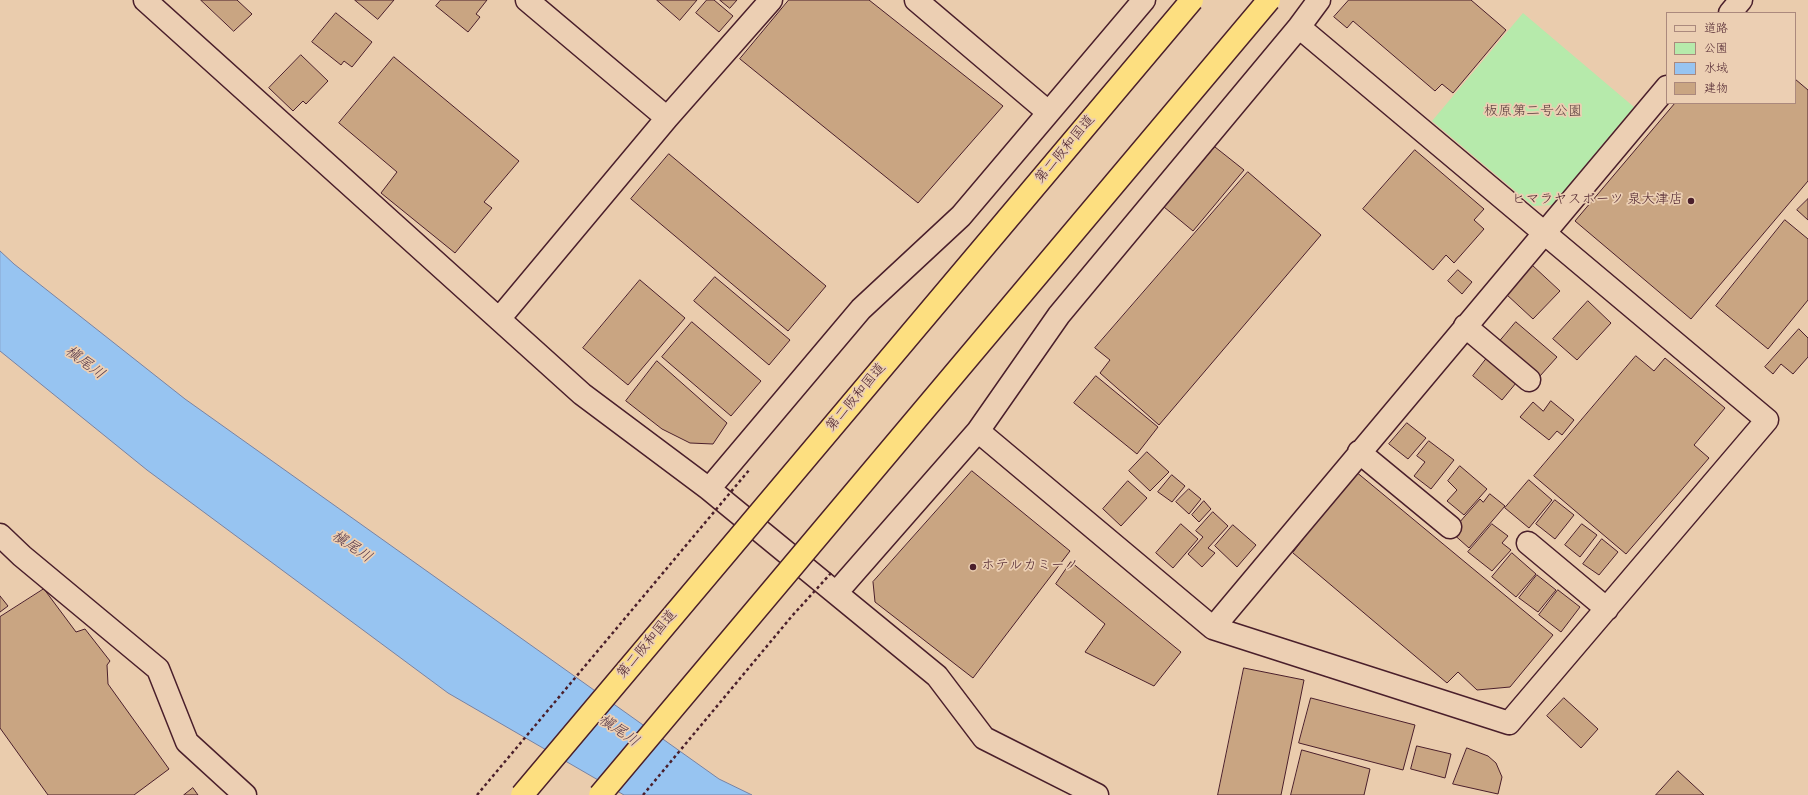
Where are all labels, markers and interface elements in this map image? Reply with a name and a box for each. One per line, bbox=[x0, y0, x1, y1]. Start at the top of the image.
legend bbox=[1666, 12, 1796, 104]
text: 道路 bbox=[1704, 20, 1728, 38]
text: 公園 bbox=[1704, 40, 1728, 58]
text: 水域 bbox=[1704, 60, 1728, 78]
text: 建物 bbox=[1704, 80, 1728, 98]
park label: 板原第二号公園 bbox=[1484, 105, 1582, 121]
street label: 第二阪和国道 bbox=[1033, 112, 1099, 188]
place label: ヒマラヤスポーツ 泉大津店 bbox=[1512, 193, 1683, 209]
marker: ヒマラヤスポーツ 泉大津店 bbox=[1686, 196, 1696, 206]
water label: 槇尾川 bbox=[61, 343, 107, 385]
street label: 第二阪和国道 bbox=[824, 360, 890, 436]
water label: 槇尾川 bbox=[327, 528, 375, 568]
place label: ホテルカミーノ bbox=[981, 559, 1079, 575]
marker: ホテルカミーノ bbox=[968, 562, 978, 572]
street label: 第二阪和国道 bbox=[615, 607, 681, 683]
water label: 槇尾川 bbox=[594, 712, 642, 752]

